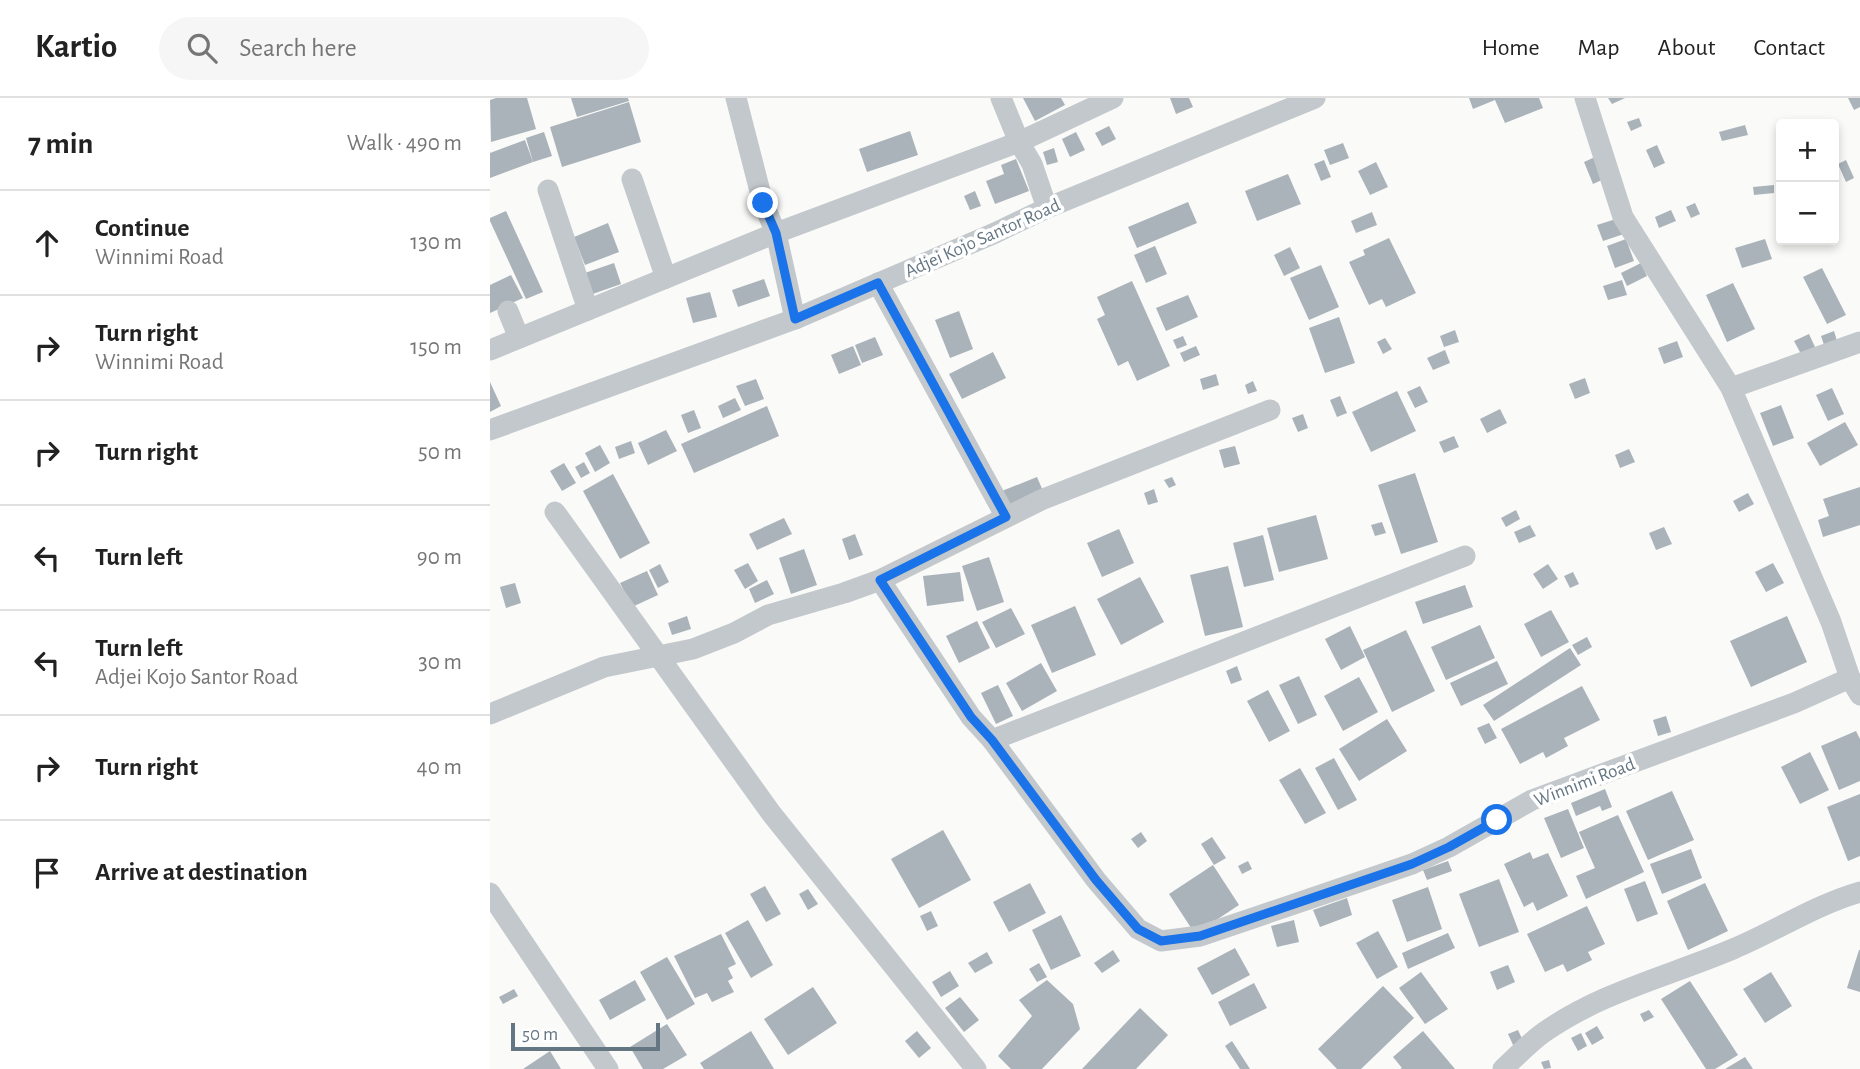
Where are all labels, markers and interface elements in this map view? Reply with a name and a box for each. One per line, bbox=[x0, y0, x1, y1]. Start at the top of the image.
search box bbox=[159, 17, 649, 80]
icon: search bbox=[183, 29, 221, 67]
text: Kartio bbox=[35, 31, 117, 64]
text: Search here bbox=[239, 35, 357, 61]
text: Home bbox=[1482, 36, 1540, 60]
text: Map bbox=[1578, 36, 1620, 60]
text: About bbox=[1658, 36, 1715, 60]
text: Contact bbox=[1753, 36, 1825, 60]
map controls bbox=[1776, 119, 1839, 245]
button: + bbox=[1776, 119, 1839, 182]
text: 7 min bbox=[28, 129, 93, 159]
text: Walk · 490 m bbox=[347, 132, 462, 155]
button: − bbox=[1776, 182, 1839, 245]
route end bbox=[747, 187, 778, 218]
street label: Adjei Kojo Santor Road bbox=[902, 196, 1063, 281]
text: Continue bbox=[95, 215, 190, 241]
icon: ahead bbox=[28, 224, 66, 262]
text: 130 m bbox=[410, 231, 462, 254]
text: Winnimi Road bbox=[95, 246, 224, 269]
text: Turn right bbox=[95, 320, 198, 346]
icon: right bbox=[28, 329, 66, 367]
text: 150 m bbox=[410, 336, 462, 359]
text: Winnimi Road bbox=[95, 351, 224, 374]
icon: right bbox=[28, 434, 66, 472]
text: Turn right bbox=[95, 439, 198, 465]
text: 50 m bbox=[418, 441, 462, 464]
icon: left bbox=[28, 539, 66, 577]
text: Turn left bbox=[95, 544, 183, 570]
text: 90 m bbox=[417, 546, 462, 569]
text: Turn left bbox=[95, 635, 183, 661]
icon: left bbox=[28, 644, 66, 682]
text: 30 m bbox=[418, 651, 462, 674]
text: Adjei Kojo Santor Road bbox=[95, 666, 298, 689]
icon: right bbox=[28, 749, 66, 787]
text: Turn right bbox=[95, 754, 198, 780]
street label: Winnimi Road bbox=[1532, 754, 1638, 810]
text: 40 m bbox=[417, 756, 462, 779]
route start bbox=[1481, 804, 1512, 835]
icon: arrive bbox=[28, 854, 66, 892]
text: Arrive at destination bbox=[95, 859, 308, 885]
scale bar bbox=[511, 1020, 660, 1052]
text: 50 m bbox=[522, 1025, 558, 1044]

